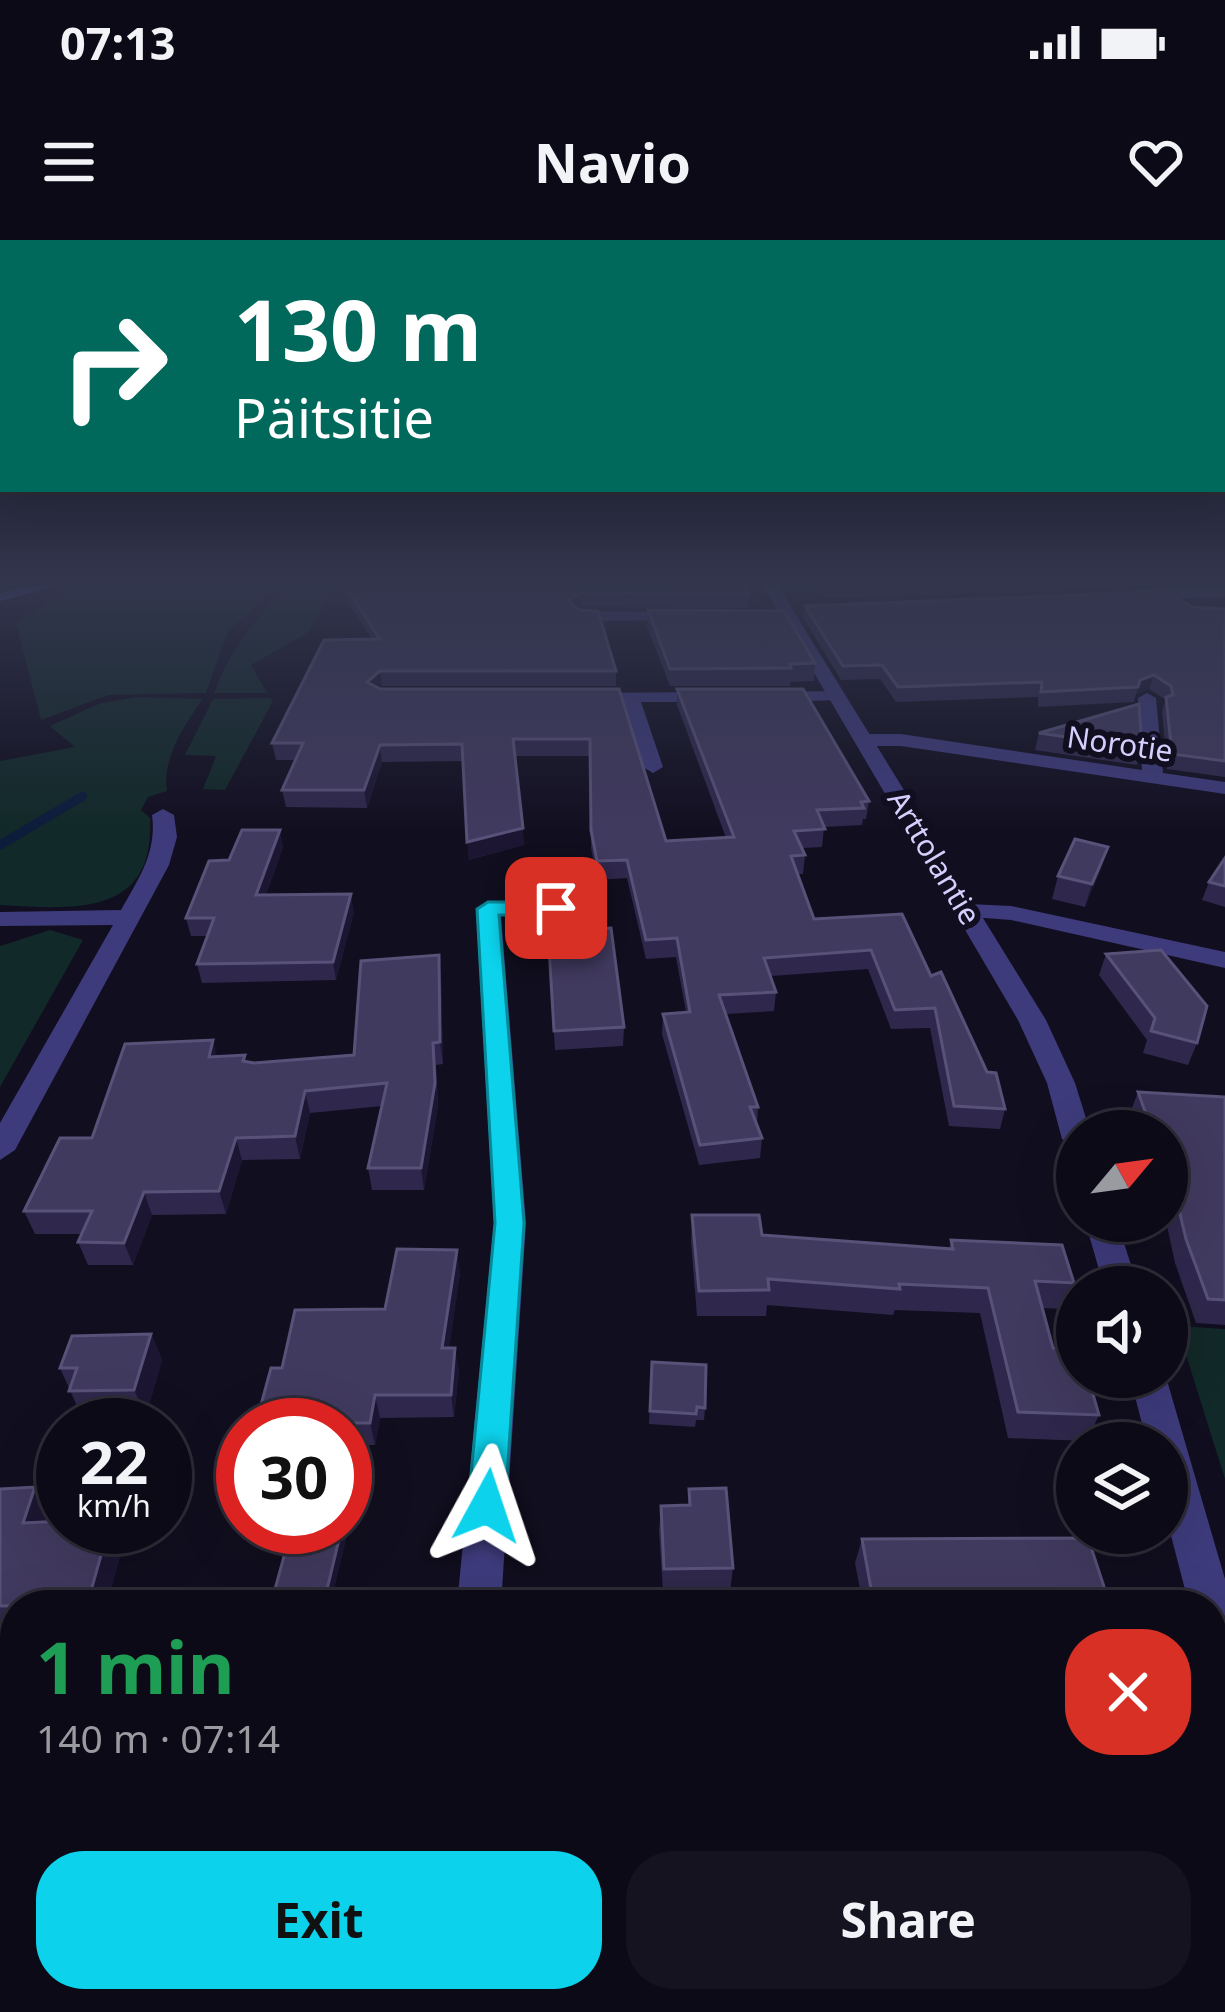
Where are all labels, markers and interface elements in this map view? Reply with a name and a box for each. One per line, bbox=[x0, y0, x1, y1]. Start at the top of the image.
text: 07:13 bbox=[60, 12, 176, 73]
text: Navio bbox=[534, 125, 691, 199]
icon: menu bbox=[36, 129, 102, 195]
icon: heart bbox=[1123, 129, 1189, 195]
text: 130 m bbox=[234, 271, 482, 386]
icon: right bbox=[36, 288, 192, 444]
text: Päitsitie bbox=[234, 380, 434, 454]
street label: Norotie bbox=[1064, 715, 1176, 771]
street label: Arttolantie bbox=[879, 782, 991, 932]
pin bbox=[505, 857, 607, 959]
icon: arrive bbox=[523, 875, 589, 941]
north arrow bbox=[1056, 1110, 1188, 1242]
map controls bbox=[1056, 1110, 1188, 1554]
button: sound bbox=[1056, 1266, 1188, 1398]
speed limit sign: 30 bbox=[216, 1398, 372, 1554]
text: 22 bbox=[80, 1420, 148, 1502]
button: layers bbox=[1056, 1422, 1188, 1554]
position arrow bbox=[424, 1443, 550, 1569]
text: km/h bbox=[77, 1485, 151, 1526]
text: 1 min bbox=[36, 1617, 234, 1715]
button: close bbox=[1065, 1629, 1191, 1755]
text: 140 m · 07:14 bbox=[36, 1711, 280, 1764]
button: Exit bbox=[36, 1851, 602, 1989]
button: Share bbox=[626, 1851, 1191, 1989]

